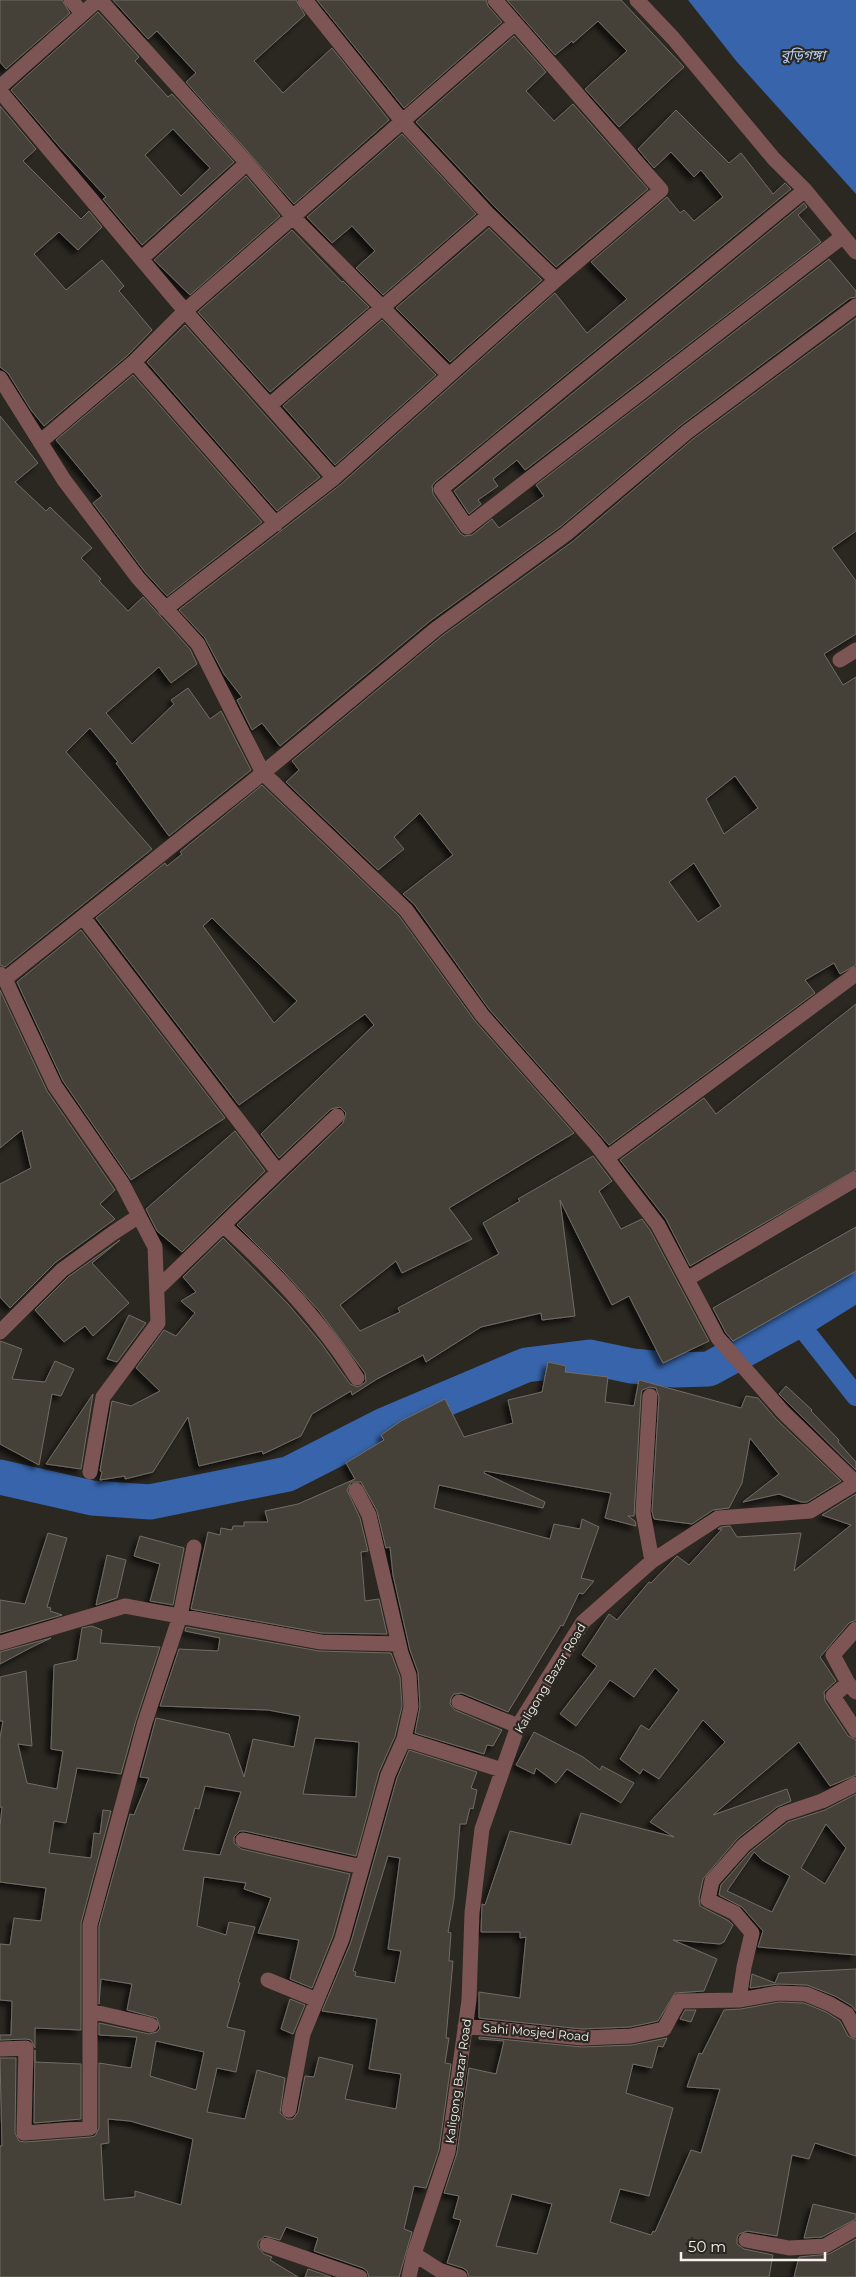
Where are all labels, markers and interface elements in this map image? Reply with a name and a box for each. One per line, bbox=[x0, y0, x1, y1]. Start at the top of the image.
water label: বুড়িগঙ্গা bbox=[781, 46, 828, 64]
street label: Kaligong Bazar Road bbox=[511, 1620, 589, 1736]
street label: Kaligong Bazar Road bbox=[442, 2018, 474, 2144]
street label: Sahi Mosjed Road bbox=[482, 2020, 590, 2044]
scale bar bbox=[681, 2230, 825, 2262]
text: 50 m bbox=[688, 2237, 726, 2256]

